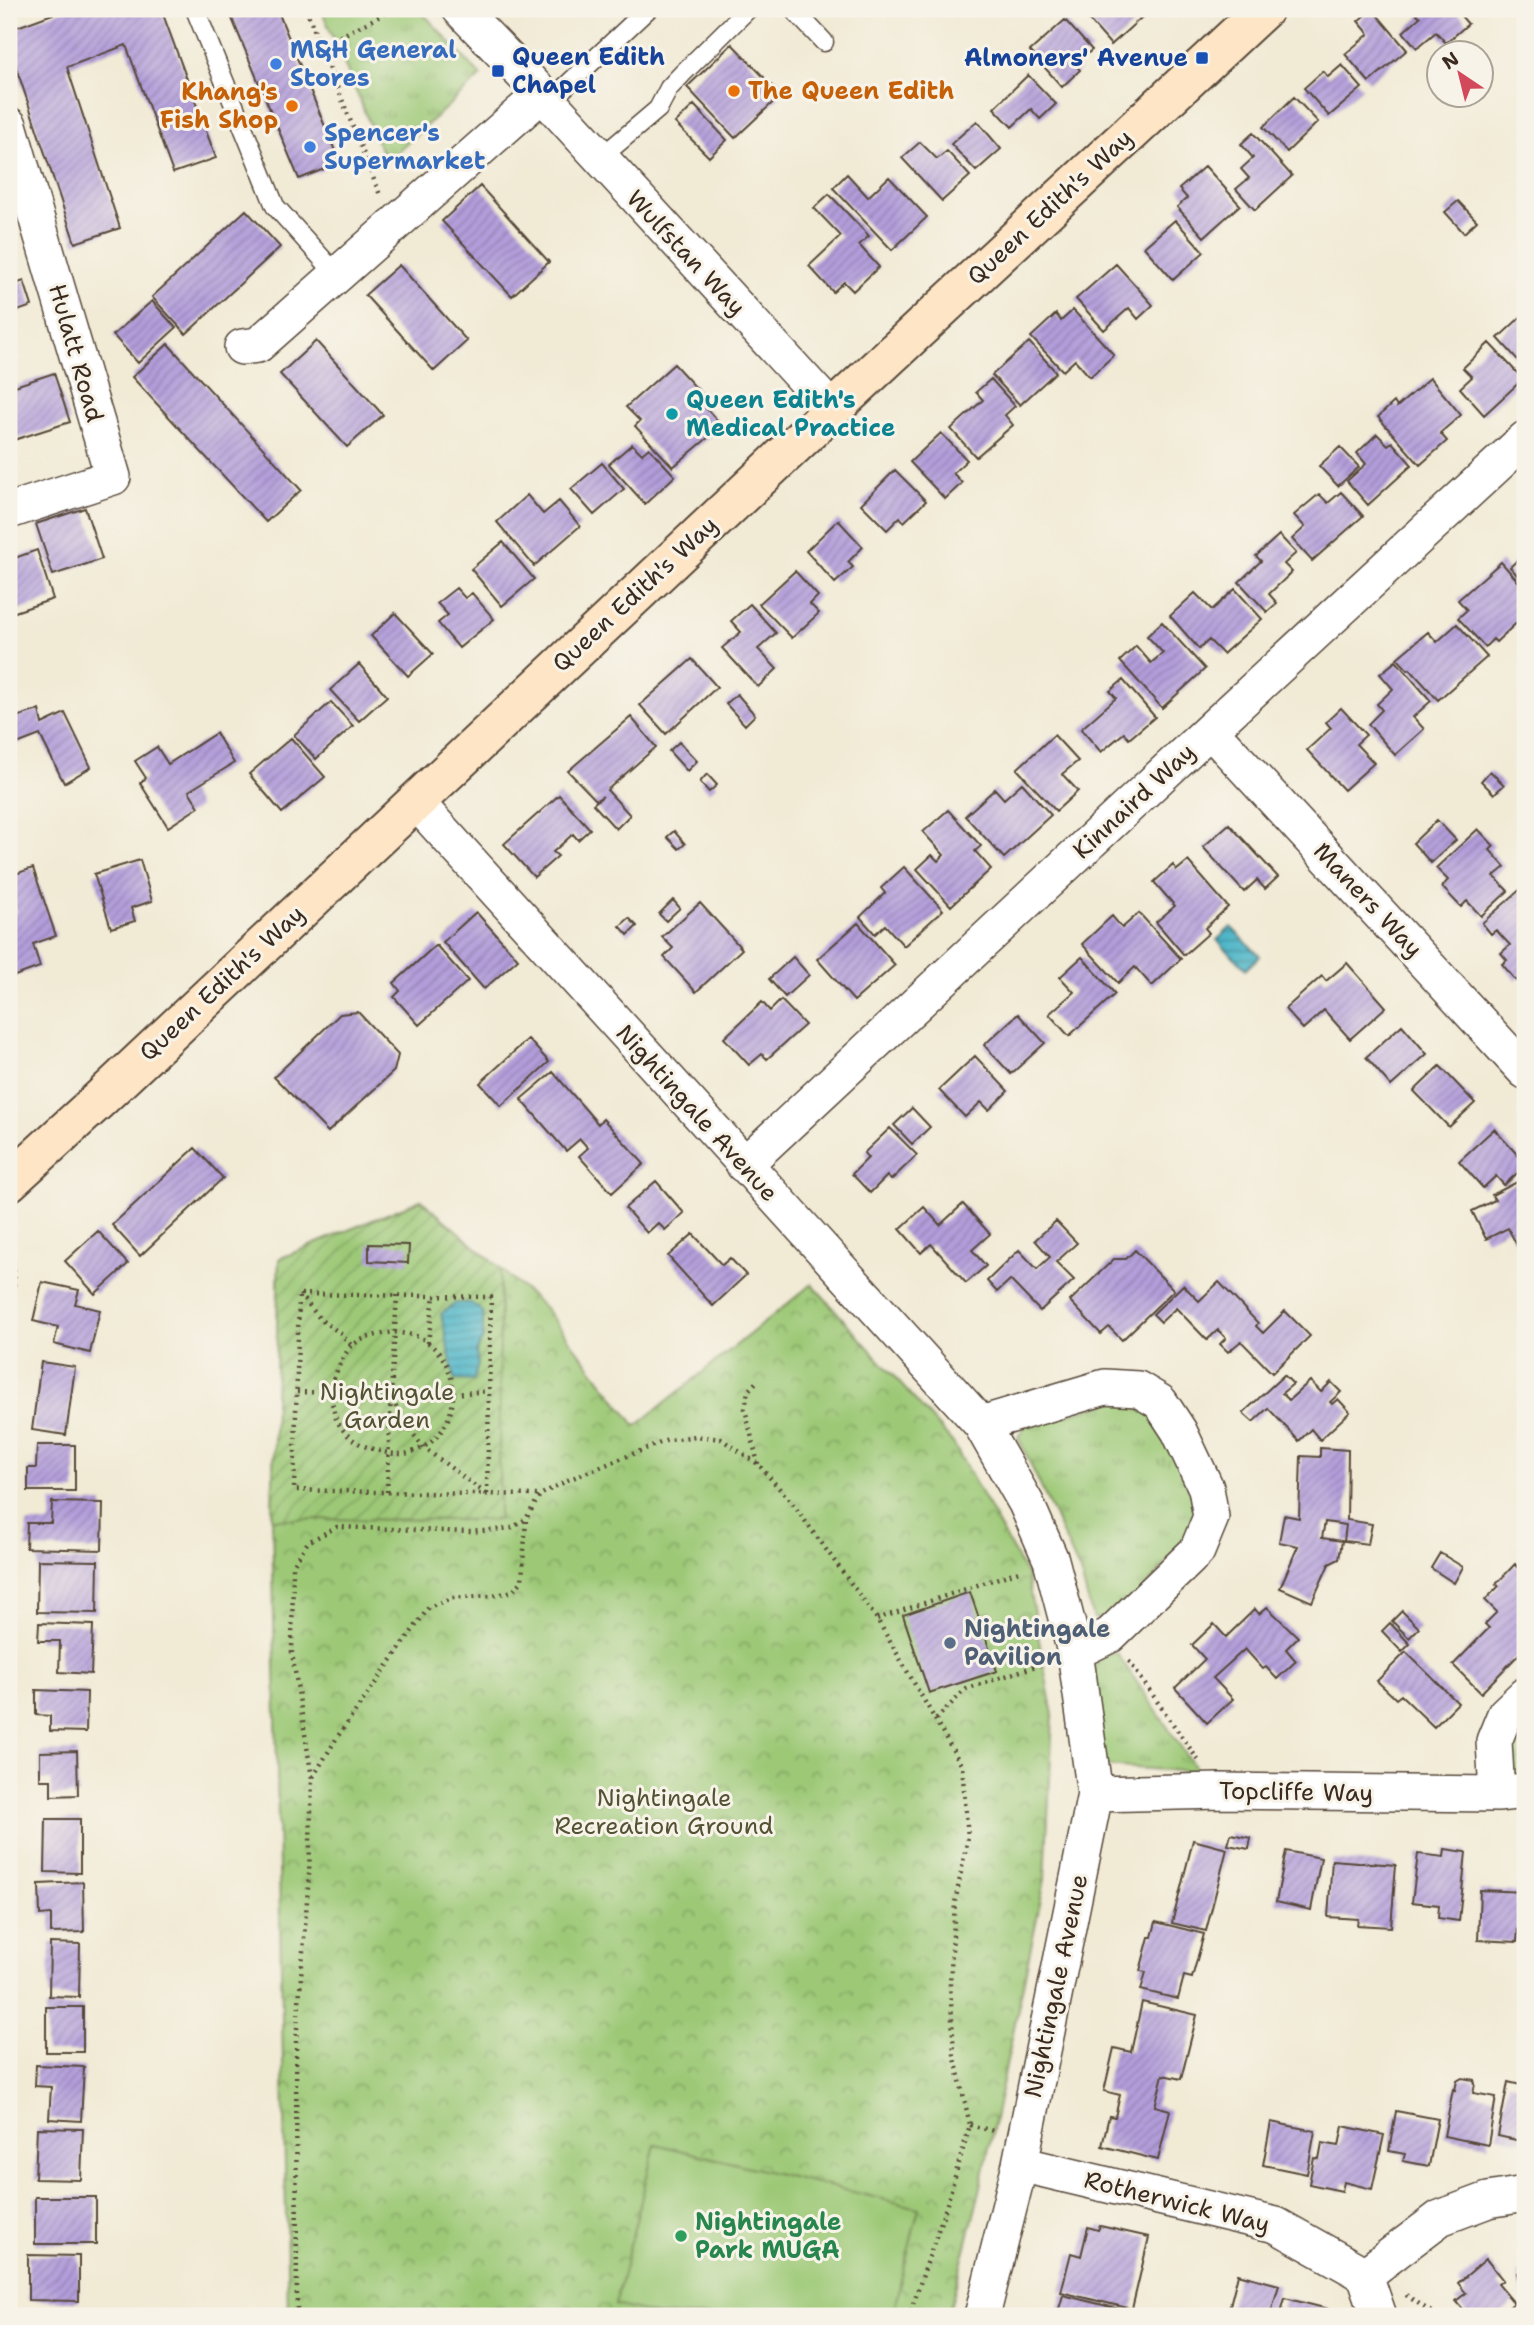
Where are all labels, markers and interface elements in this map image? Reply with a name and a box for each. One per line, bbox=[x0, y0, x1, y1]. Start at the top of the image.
place label: M&H General Stores bbox=[290, 34, 457, 94]
north arrow bbox=[1426, 38, 1496, 108]
place label: Queen Edith Chapel bbox=[512, 41, 665, 101]
place label: Almoners' Avenue bbox=[964, 42, 1188, 74]
text: N bbox=[1437, 46, 1464, 75]
marker: Almoners' Avenue bbox=[1194, 50, 1210, 66]
marker: M&H General Stores bbox=[268, 56, 284, 72]
marker: Queen Edith Chapel bbox=[490, 63, 506, 79]
place label: The Queen Edith bbox=[748, 75, 954, 107]
place label: Khang's Fish Shop bbox=[160, 76, 278, 136]
marker: The Queen Edith bbox=[726, 83, 742, 99]
marker: Khang's Fish Shop bbox=[284, 98, 300, 114]
place label: Spencer's Supermarket bbox=[324, 117, 486, 177]
street label: Queen Edith's Way bbox=[960, 122, 1140, 292]
marker: Spencer's Supermarket bbox=[302, 139, 318, 155]
street label: Wulfstan Way bbox=[619, 183, 753, 323]
street label: Hulatt Road bbox=[41, 280, 111, 426]
place label: Queen Edith's Medical Practice bbox=[686, 384, 895, 444]
marker: Queen Edith's Medical Practice bbox=[664, 406, 680, 422]
street label: Queen Edith's Way bbox=[545, 509, 725, 679]
street label: Kinnaird Way bbox=[1066, 736, 1202, 866]
street label: Maners Way bbox=[1306, 836, 1430, 964]
street label: Queen Edith's Way bbox=[132, 898, 312, 1068]
street label: Nightingale Avenue bbox=[609, 1018, 785, 1208]
park label: Nightingale Garden bbox=[319, 1376, 455, 1436]
place label: Nightingale Pavilion bbox=[964, 1613, 1111, 1673]
marker: Nightingale Pavilion bbox=[942, 1635, 958, 1651]
street label: Topcliffe Way bbox=[1219, 1775, 1373, 1809]
park label: Nightingale Recreation Ground bbox=[554, 1782, 774, 1842]
street label: Nightingale Avenue bbox=[1017, 1871, 1095, 2101]
street label: Rotherwick Way bbox=[1081, 2163, 1273, 2241]
place label: Nightingale Park MUGA bbox=[695, 2206, 842, 2266]
marker: Nightingale Park MUGA bbox=[673, 2228, 689, 2244]

